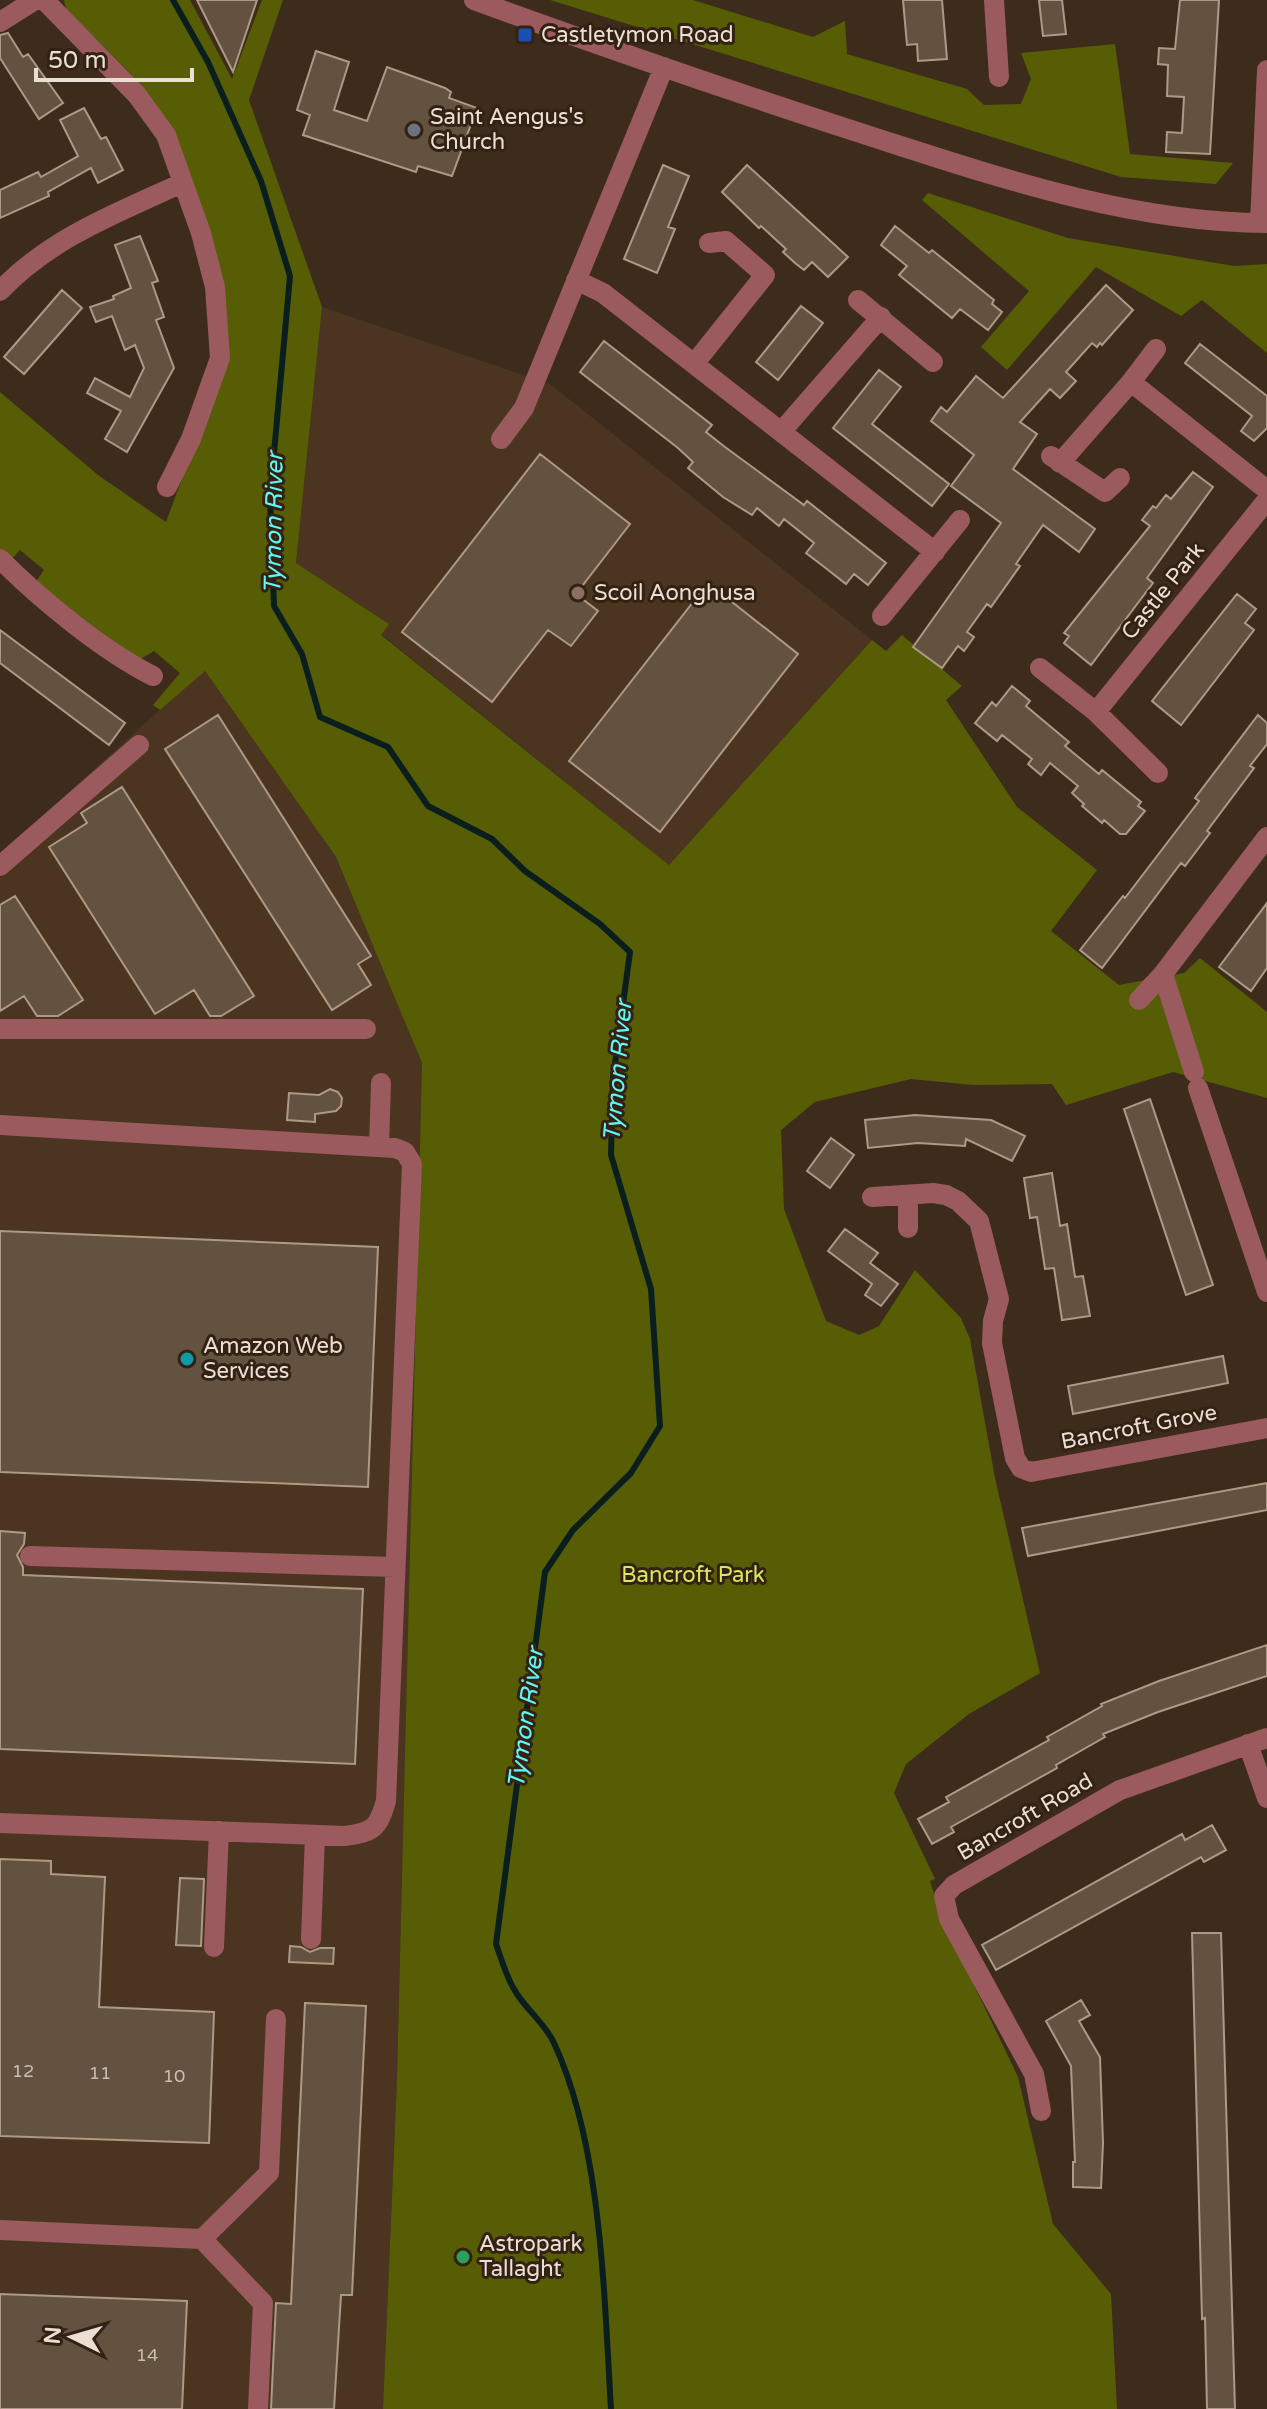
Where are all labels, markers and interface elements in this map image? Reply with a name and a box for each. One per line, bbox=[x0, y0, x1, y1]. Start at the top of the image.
place label: Castletymon Road bbox=[541, 22, 734, 48]
marker: Castletymon Road bbox=[516, 26, 534, 44]
scale bar bbox=[36, 32, 192, 82]
text: 50 m bbox=[48, 46, 106, 75]
place label: Saint Aengus's Church bbox=[430, 104, 584, 155]
marker: Saint Aengus's Church bbox=[405, 121, 423, 139]
water label: Tymon River bbox=[258, 449, 290, 594]
street label: Castle Park bbox=[1116, 537, 1210, 645]
place label: Scoil Aonghusa bbox=[594, 580, 756, 606]
marker: Scoil Aonghusa bbox=[569, 584, 587, 602]
water label: Tymon River bbox=[597, 996, 639, 1143]
place label: Amazon Web Services bbox=[203, 1333, 343, 1384]
marker: Amazon Web Services bbox=[178, 1350, 196, 1368]
street label: Bancroft Grove bbox=[1059, 1399, 1219, 1455]
park label: Bancroft Park bbox=[621, 1562, 765, 1588]
water label: Tymon River bbox=[502, 1643, 551, 1790]
street label: Bancroft Road bbox=[953, 1768, 1097, 1866]
house number: 12 bbox=[12, 2060, 34, 2082]
house number: 11 bbox=[89, 2062, 111, 2084]
house number: 10 bbox=[163, 2065, 185, 2087]
place label: Astropark Tallaght bbox=[479, 2231, 582, 2282]
marker: Astropark Tallaght bbox=[454, 2248, 472, 2266]
north arrow bbox=[32, 2297, 112, 2377]
text: N bbox=[39, 2325, 67, 2345]
house number: 14 bbox=[136, 2344, 158, 2366]

